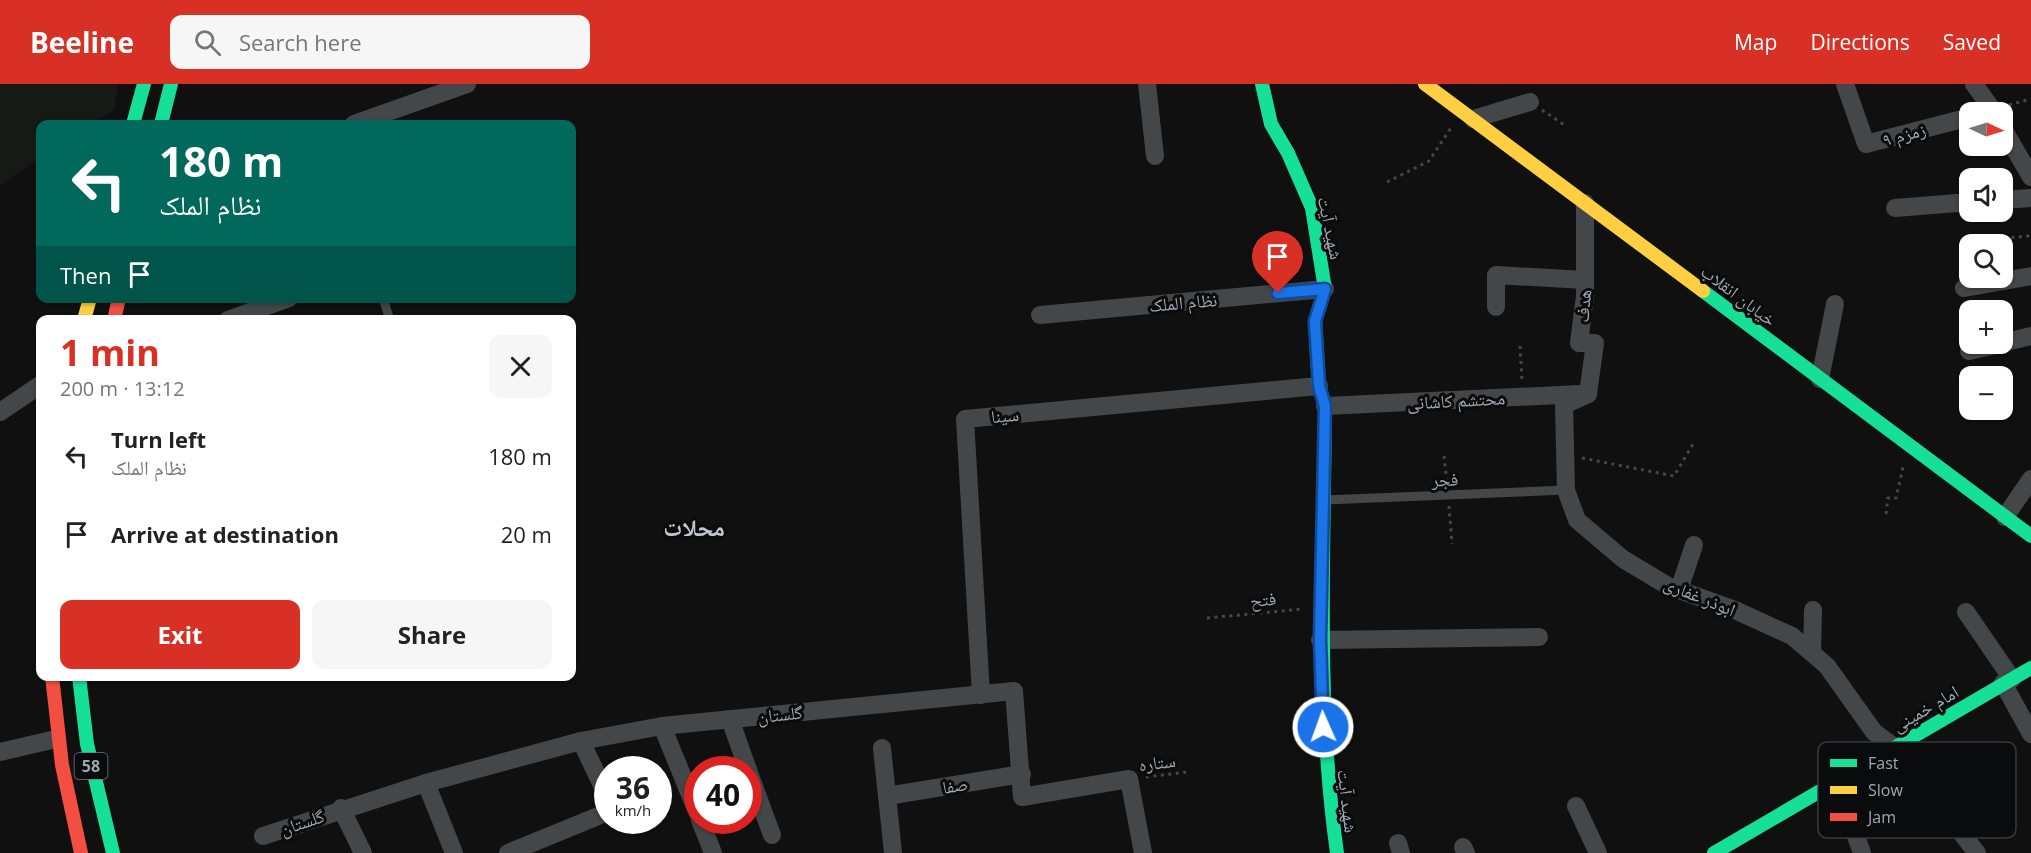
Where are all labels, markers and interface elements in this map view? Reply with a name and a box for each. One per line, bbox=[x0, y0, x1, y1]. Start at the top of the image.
search box bbox=[170, 15, 590, 69]
text: Beeline bbox=[30, 23, 134, 61]
icon: search bbox=[191, 26, 224, 59]
text: Search here bbox=[239, 27, 362, 57]
text: Map bbox=[1734, 28, 1777, 56]
text: Directions bbox=[1810, 28, 1910, 56]
text: Saved bbox=[1943, 28, 2001, 56]
north arrow bbox=[1959, 102, 2013, 156]
map controls bbox=[1959, 102, 2013, 420]
street label: زمزم ۹ bbox=[1880, 117, 1929, 152]
text: 180 m bbox=[159, 132, 283, 189]
icon: left bbox=[60, 144, 138, 222]
button: sound bbox=[1959, 168, 2013, 222]
text: نظام الملک bbox=[159, 186, 261, 223]
street label: شهید آیت bbox=[1313, 194, 1349, 262]
pin bbox=[1252, 231, 1303, 293]
button: search bbox=[1959, 234, 2013, 288]
icon: arrive bbox=[1261, 240, 1294, 273]
icon: arrive bbox=[123, 258, 156, 291]
street label: خیابان انقلاب bbox=[1697, 259, 1781, 331]
text: Then bbox=[60, 260, 111, 290]
street label: نظام الملک bbox=[1148, 287, 1218, 318]
street label: هدف bbox=[1570, 289, 1596, 323]
button: + bbox=[1959, 300, 2013, 354]
text: 1 min bbox=[60, 328, 160, 377]
button: close bbox=[489, 335, 552, 398]
button: − bbox=[1959, 366, 2013, 420]
text: 200 m · 13:12 bbox=[60, 375, 185, 402]
street label: محتشم کاشانی bbox=[1406, 385, 1506, 416]
street label: سینا bbox=[990, 402, 1020, 428]
text: Turn left bbox=[111, 424, 206, 454]
icon: left bbox=[60, 440, 93, 473]
text: 180 m bbox=[488, 441, 552, 471]
text: نظام الملک bbox=[111, 454, 187, 481]
street label: فجر bbox=[1430, 467, 1459, 491]
district label: محلات bbox=[663, 510, 725, 543]
icon: arrive bbox=[60, 518, 93, 551]
text: Arrive at destination bbox=[111, 519, 339, 549]
text: 20 m bbox=[501, 519, 552, 549]
street label: ابوذر غفاری bbox=[1661, 571, 1739, 621]
street label: فتح bbox=[1249, 586, 1277, 613]
button: Exit bbox=[60, 600, 300, 669]
button: Share bbox=[312, 600, 552, 669]
street label: امام خمینی bbox=[1887, 679, 1963, 738]
position arrow bbox=[1291, 695, 1355, 759]
street label: گلستان bbox=[756, 700, 804, 728]
legend bbox=[1818, 742, 2016, 838]
street label: ستاره bbox=[1137, 748, 1177, 776]
text: Fast bbox=[1868, 752, 1899, 774]
road number: 58 bbox=[74, 753, 107, 779]
speed limit sign: 40 bbox=[684, 756, 762, 834]
text: 36 bbox=[616, 767, 650, 808]
street label: شهید آیت bbox=[1332, 768, 1364, 834]
street label: صفا bbox=[940, 771, 970, 799]
text: Slow bbox=[1868, 779, 1903, 801]
text: km/h bbox=[615, 800, 651, 820]
street label: گلستان bbox=[277, 803, 328, 841]
text: Jam bbox=[1866, 806, 1896, 828]

